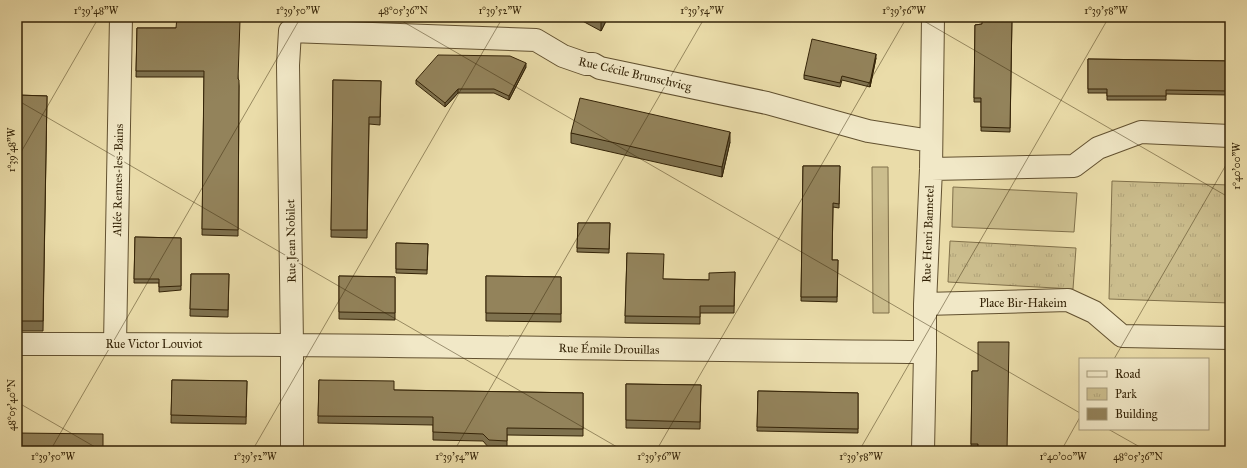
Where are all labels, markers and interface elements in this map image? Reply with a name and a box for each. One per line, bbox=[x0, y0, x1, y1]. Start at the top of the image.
text: 1°39'48"W bbox=[74, 5, 119, 17]
text: 1°39'50"W bbox=[276, 5, 321, 17]
text: 48°05'36"N bbox=[378, 5, 428, 17]
text: 1°39'52"W bbox=[478, 5, 522, 17]
text: 1°39'54"W bbox=[680, 5, 724, 17]
text: 1°39'56"W bbox=[882, 5, 926, 17]
text: 1°39'58"W bbox=[1084, 5, 1128, 17]
street label: Rue Cécile Brunschvicg bbox=[577, 54, 693, 95]
street label: Allée Rennes-les-Bains bbox=[110, 124, 126, 237]
text: 1°39'48"W bbox=[6, 127, 18, 172]
text: 1°40'00"W bbox=[1231, 142, 1243, 190]
street label: Rue Henri Bannetel bbox=[919, 184, 937, 283]
street label: Rue Jean Nobilet bbox=[283, 198, 300, 283]
street label: Place Bir-Hakeim bbox=[979, 296, 1067, 310]
street label: Rue Victor Louviot bbox=[105, 337, 203, 351]
street label: Rue Émile Drouillas bbox=[559, 339, 660, 357]
legend bbox=[1079, 358, 1209, 430]
text: Road bbox=[1115, 367, 1141, 381]
text: 48°05'40"N bbox=[6, 378, 18, 431]
text: Park bbox=[1115, 387, 1137, 401]
text: Building bbox=[1115, 407, 1158, 422]
text: 1°39'50"W bbox=[31, 451, 76, 463]
text: 1°39'52"W bbox=[233, 451, 277, 463]
text: 1°39'54"W bbox=[435, 451, 479, 463]
text: 1°39'56"W bbox=[637, 451, 681, 463]
text: 1°39'58"W bbox=[839, 451, 883, 463]
text: 1°40'00"W bbox=[1039, 451, 1087, 463]
text: 48°05'36"N bbox=[1113, 451, 1163, 463]

